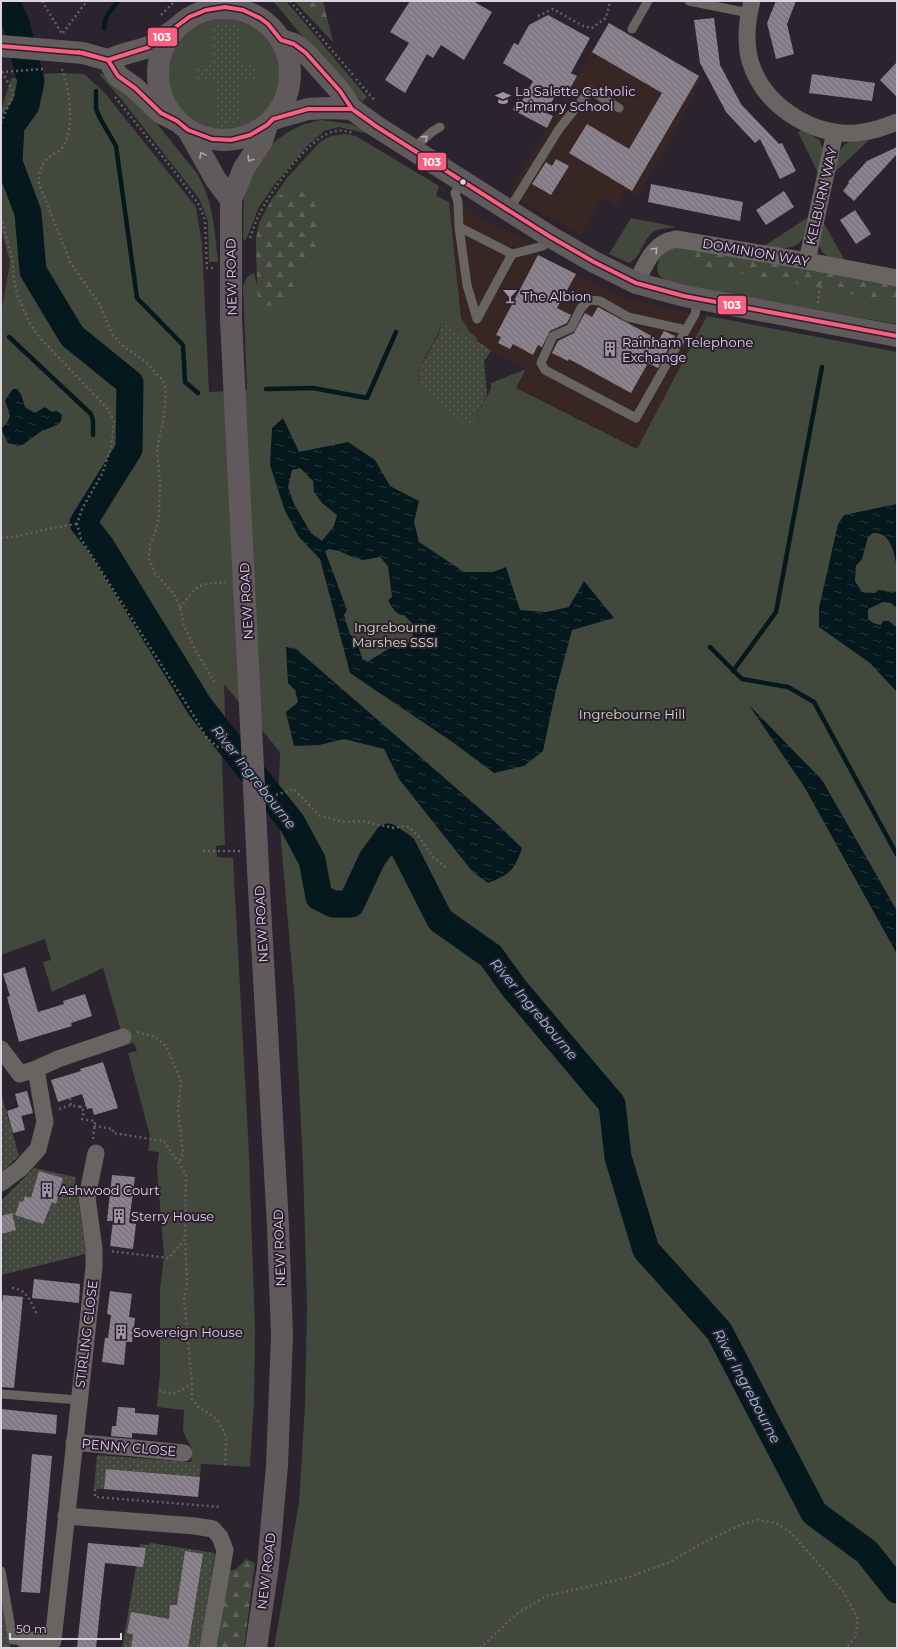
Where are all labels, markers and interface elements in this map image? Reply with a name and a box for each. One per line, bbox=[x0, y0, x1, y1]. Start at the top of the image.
line badge: 103 bbox=[147, 27, 178, 47]
text: 103 bbox=[153, 30, 172, 44]
place label: La Salette Catholic Primary School bbox=[515, 83, 635, 114]
school or university icon: La Salette Catholic Primary School bbox=[494, 89, 512, 107]
one-way arrow bbox=[421, 135, 428, 142]
street label: KELBURN WAY bbox=[802, 145, 840, 247]
one-way arrow bbox=[199, 152, 206, 159]
line badge: 103 bbox=[417, 152, 447, 171]
one-way arrow bbox=[248, 155, 255, 162]
text: 103 bbox=[423, 155, 442, 169]
unlabelled marker bbox=[458, 177, 468, 187]
street label: DOMINION WAY bbox=[701, 235, 811, 269]
street label: NEW ROAD bbox=[222, 238, 240, 316]
one-way arrow bbox=[651, 247, 658, 255]
bar icon: The Albion bbox=[501, 287, 519, 305]
place label: The Albion bbox=[522, 288, 592, 304]
line badge: 103 bbox=[717, 295, 747, 315]
text: 103 bbox=[723, 298, 742, 312]
place label: Rainham Telephone Exchange bbox=[622, 334, 753, 365]
building icon: Rainham Telephone Exchange bbox=[601, 340, 619, 358]
street label: NEW ROAD bbox=[236, 562, 256, 640]
park label: Ingrebourne Marshes SSSI bbox=[352, 619, 438, 650]
park label: Ingrebourne Hill bbox=[579, 706, 685, 722]
water label: River Ingrebourne bbox=[208, 721, 300, 833]
street label: NEW ROAD bbox=[251, 885, 271, 963]
water label: River Ingrebourne bbox=[486, 954, 582, 1064]
building icon: Ashwood Court bbox=[38, 1181, 56, 1199]
place label: Ashwood Court bbox=[59, 1182, 160, 1198]
building icon: Sterry House bbox=[110, 1207, 128, 1225]
place label: Sterry House bbox=[131, 1208, 214, 1224]
street label: NEW ROAD bbox=[270, 1209, 288, 1287]
street label: STIRLING CLOSE bbox=[71, 1279, 101, 1389]
building icon: Sovereign House bbox=[112, 1323, 130, 1341]
place label: Sovereign House bbox=[133, 1324, 243, 1340]
water label: River Ingrebourne bbox=[709, 1326, 785, 1446]
street label: PENNY CLOSE bbox=[81, 1435, 177, 1459]
street label: NEW ROAD bbox=[253, 1531, 279, 1610]
scale bar bbox=[10, 1615, 121, 1641]
text: 50 m bbox=[16, 1621, 47, 1636]

